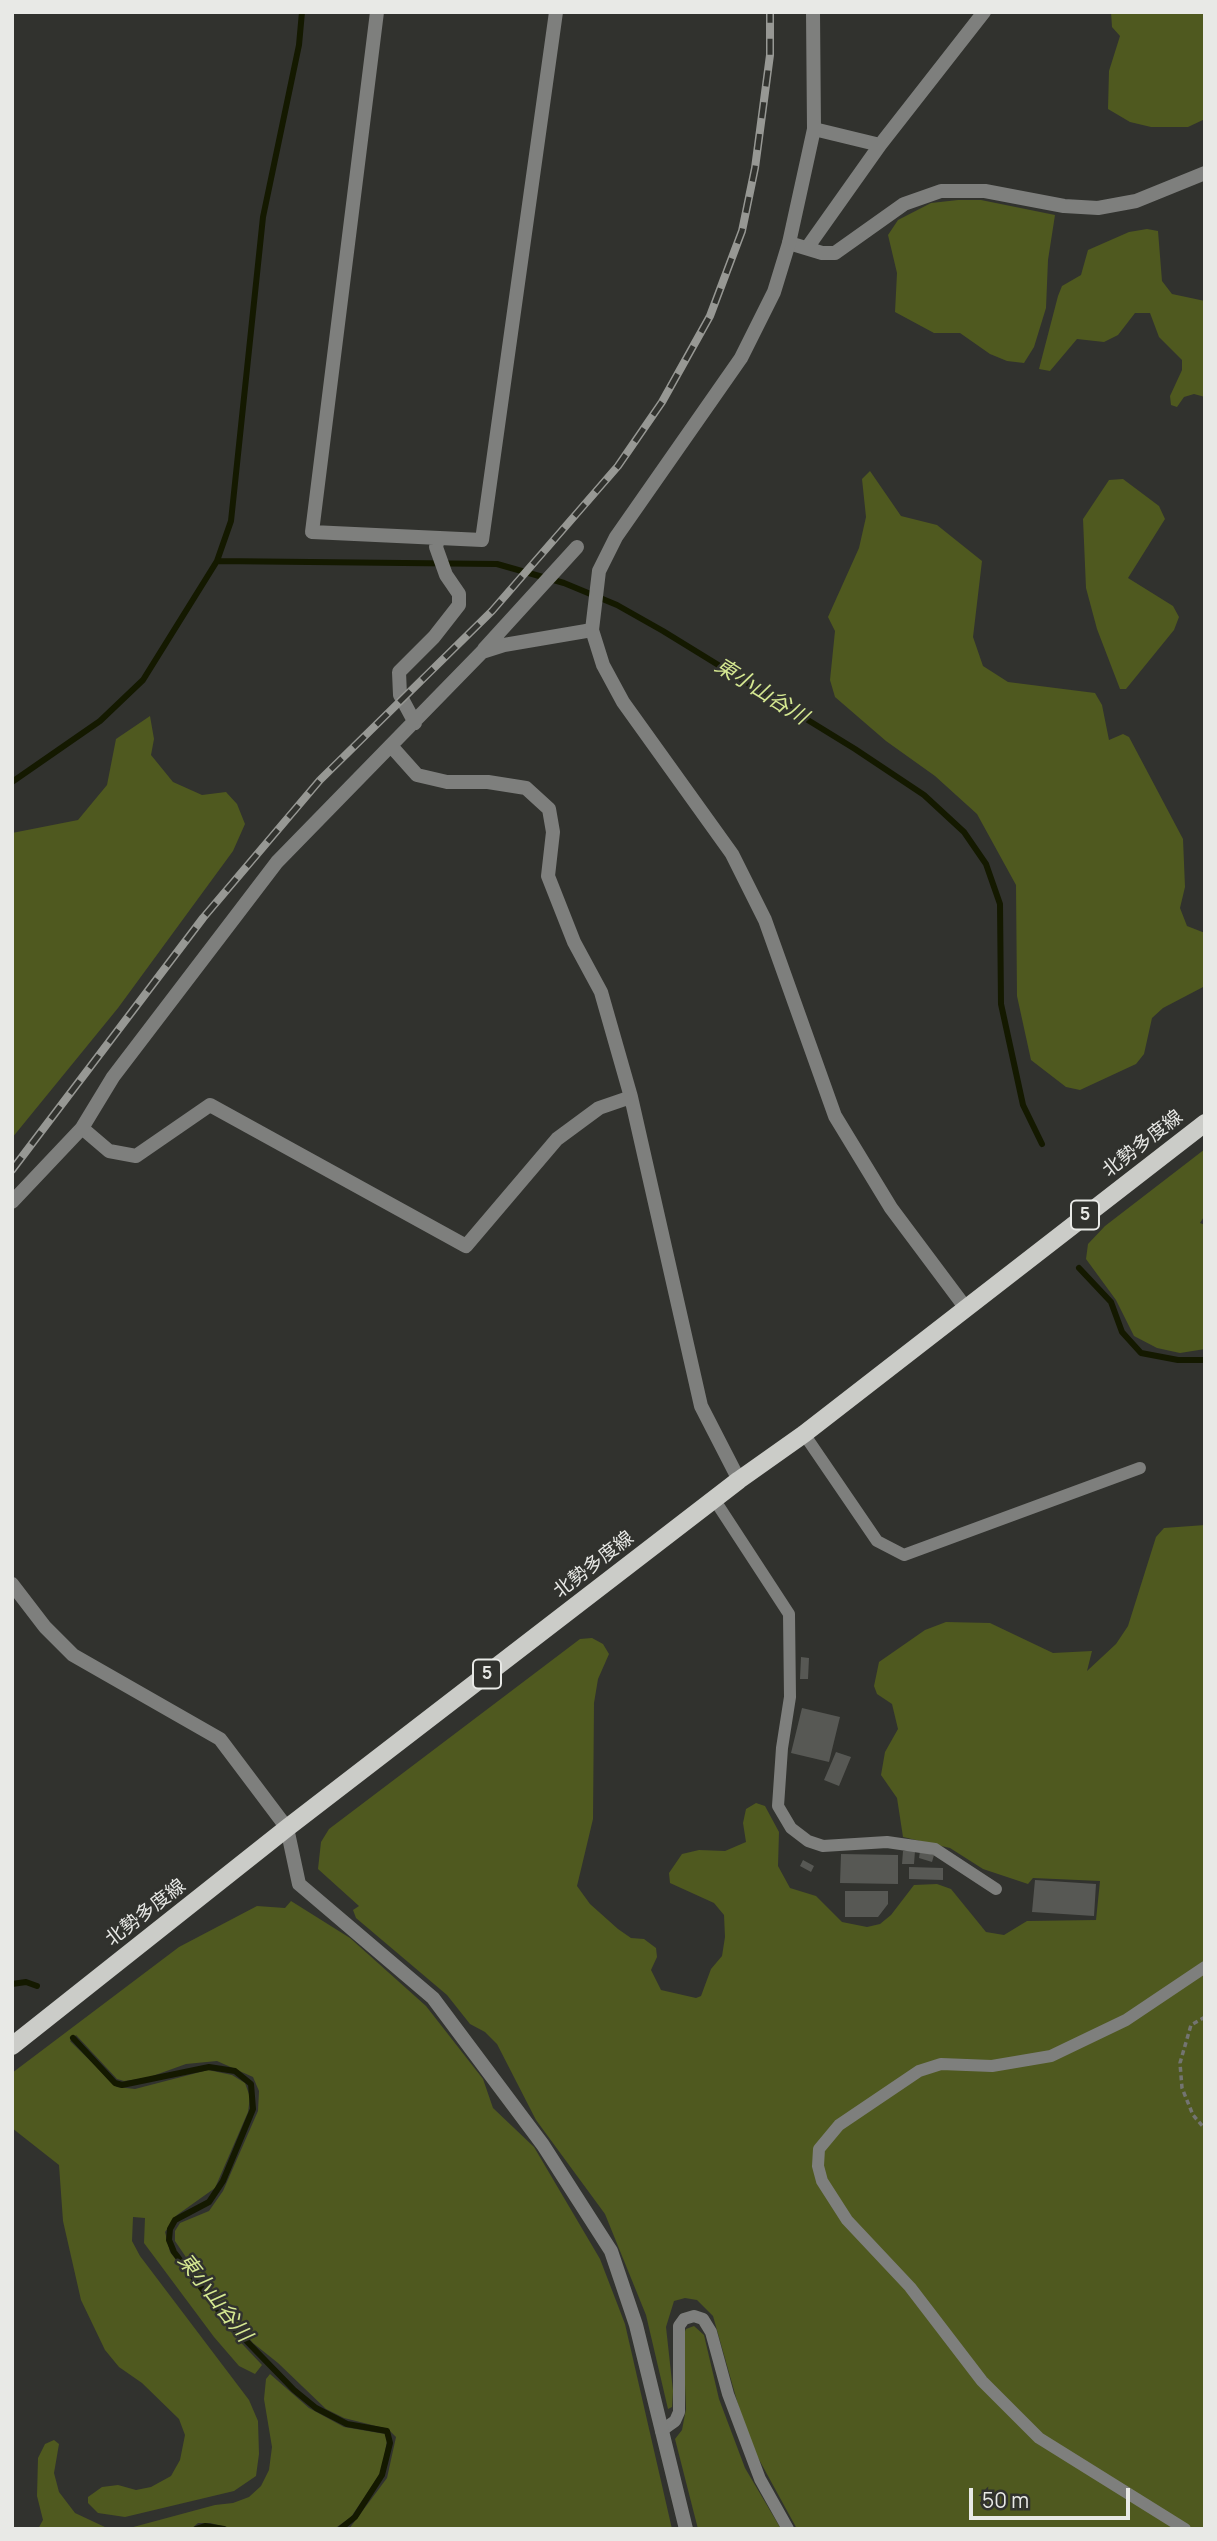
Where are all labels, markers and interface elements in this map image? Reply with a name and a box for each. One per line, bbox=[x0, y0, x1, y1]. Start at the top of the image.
water label: 東小山谷川 bbox=[710, 653, 812, 731]
street label: 北勢多度線 bbox=[1099, 1106, 1187, 1182]
road number: 5 bbox=[1071, 1200, 1099, 1230]
street label: 北勢多度線 bbox=[550, 1527, 638, 1603]
road number: 5 bbox=[473, 1660, 501, 1688]
street label: 北勢多度線 bbox=[102, 1875, 190, 1951]
water label: 東小山谷川 bbox=[172, 2249, 256, 2347]
scale bar bbox=[972, 2474, 1133, 2518]
text: 50 m bbox=[982, 2486, 1029, 2514]

